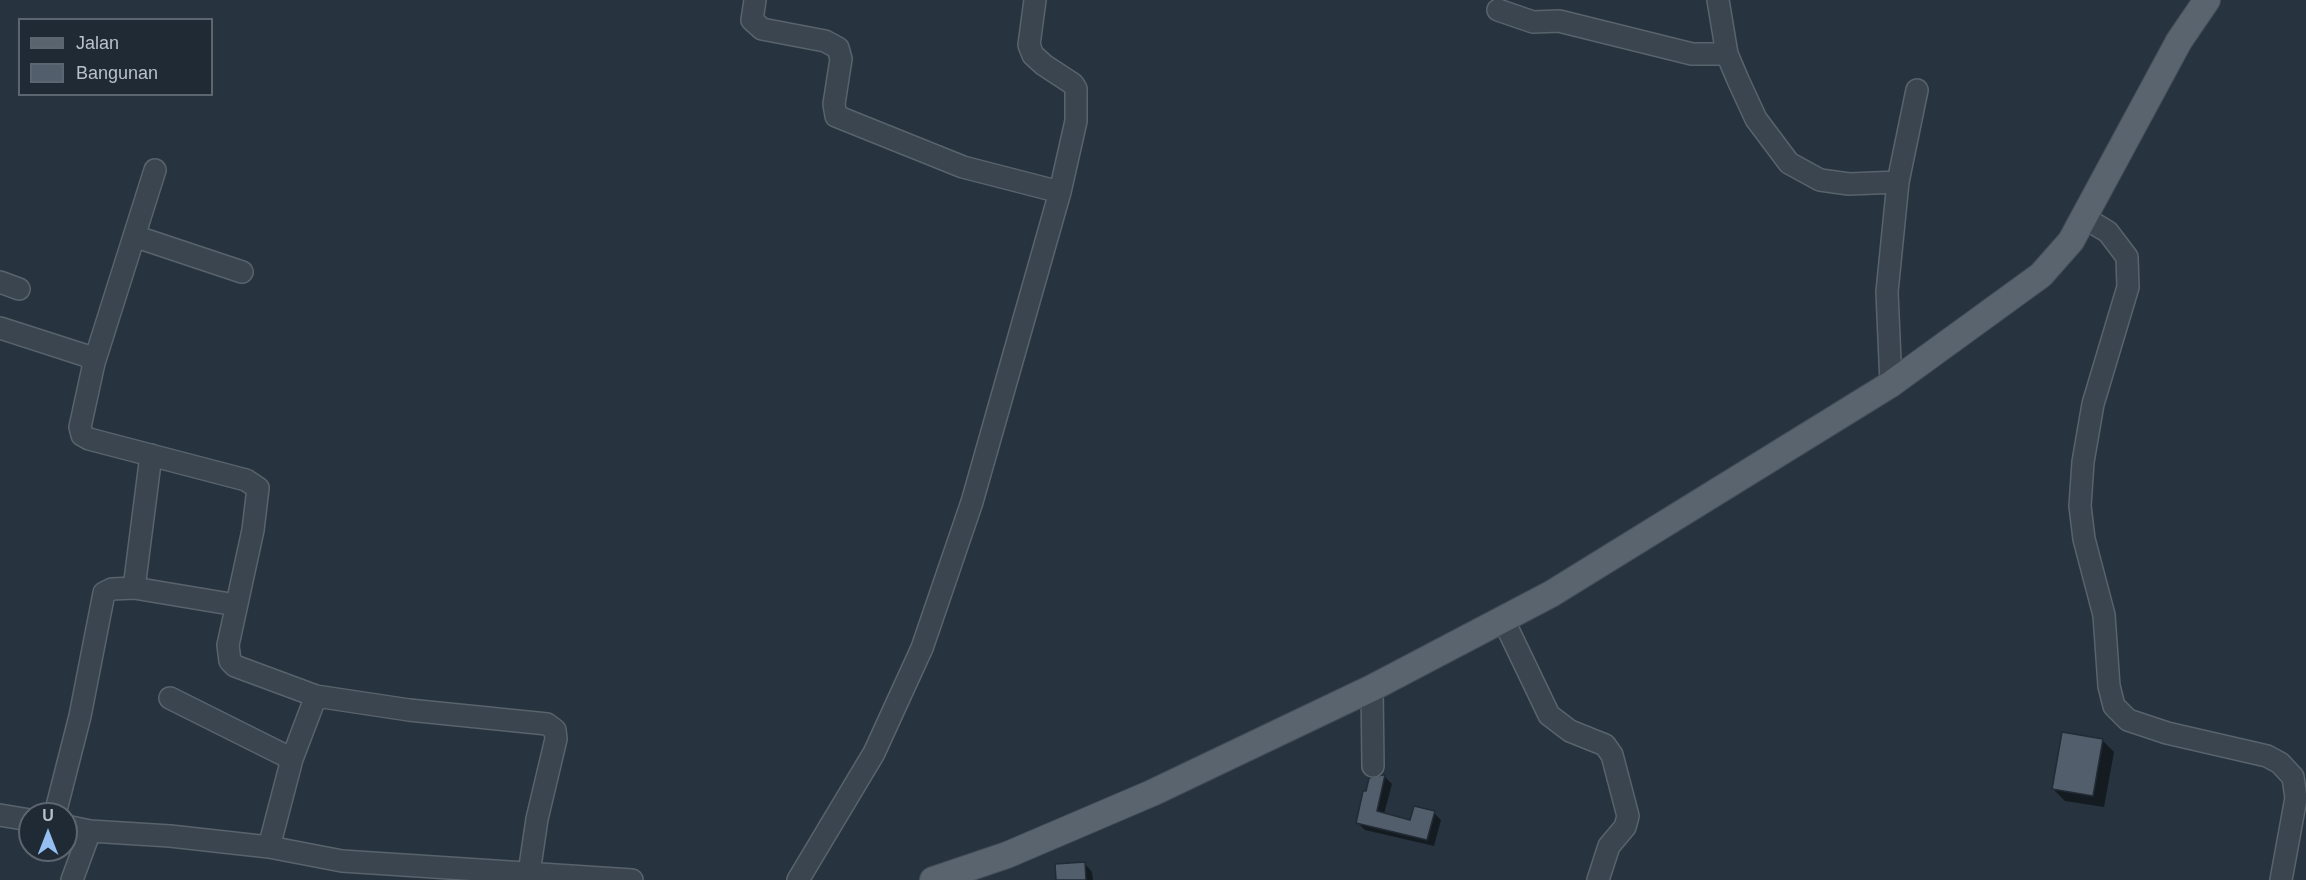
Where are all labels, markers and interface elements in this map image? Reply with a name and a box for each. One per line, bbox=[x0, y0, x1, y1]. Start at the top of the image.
legend bbox=[18, 18, 213, 96]
text: Jalan bbox=[76, 33, 119, 53]
text: Bangunan bbox=[76, 63, 158, 83]
north arrow bbox=[18, 802, 78, 862]
text: U bbox=[42, 807, 54, 824]

